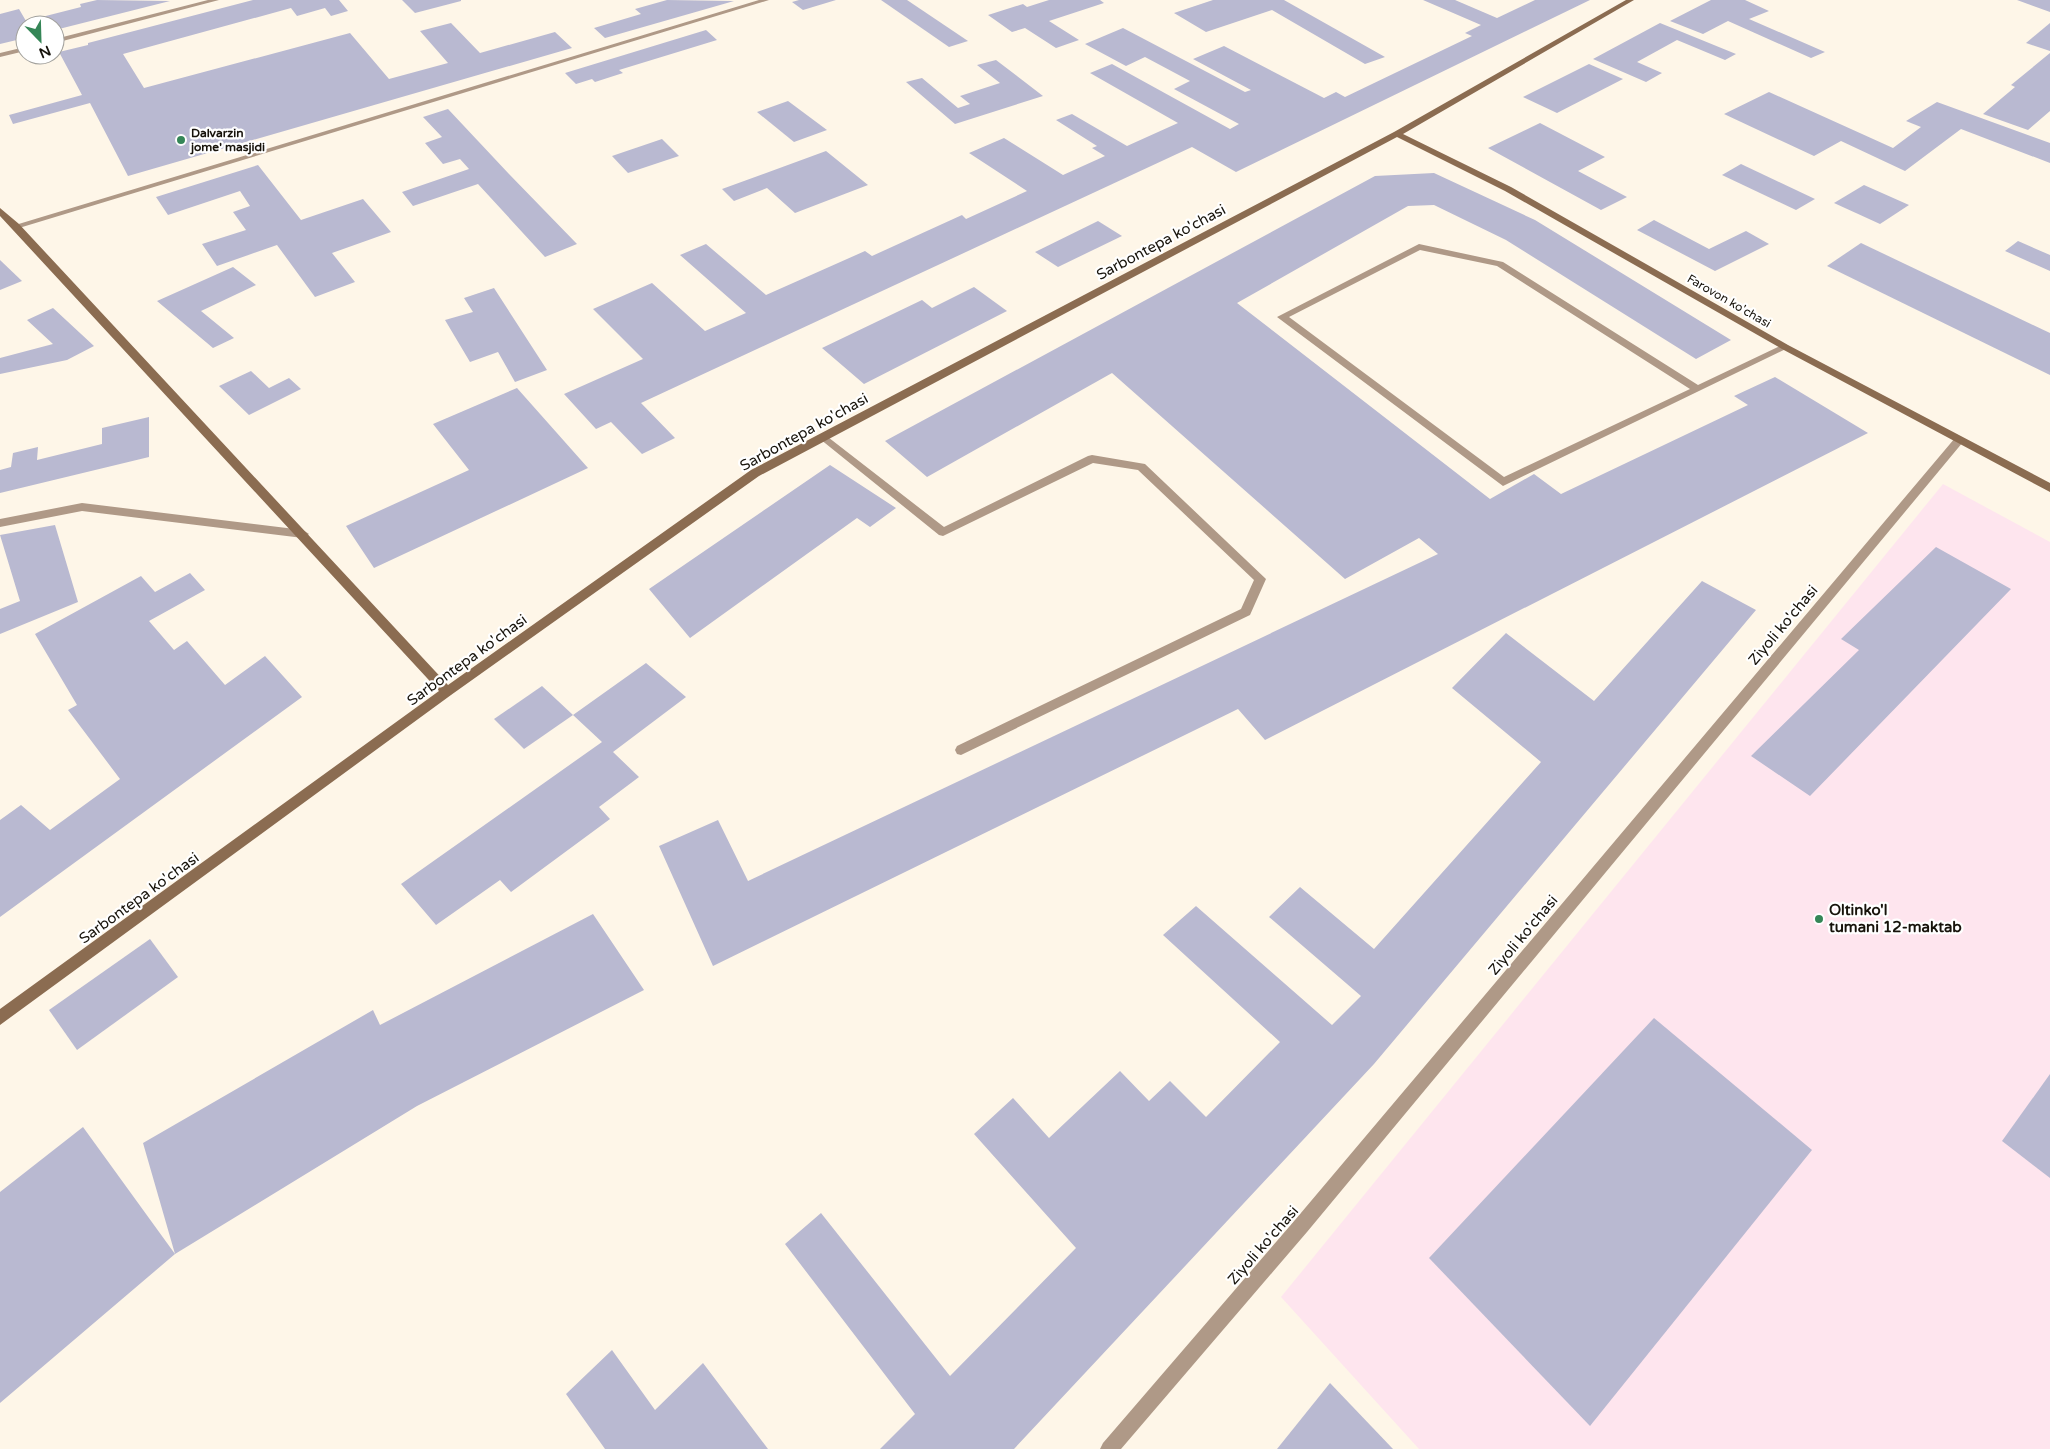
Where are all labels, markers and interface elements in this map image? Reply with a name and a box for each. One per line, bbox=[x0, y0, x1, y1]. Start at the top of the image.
north arrow bbox=[15, 15, 65, 65]
text: N bbox=[36, 41, 53, 62]
place label: Dalvarzin jome' masjidi bbox=[190, 126, 265, 155]
marker: Dalvarzin jome' masjidi bbox=[175, 134, 187, 146]
street label: Sarbontepa ko'chasi bbox=[1093, 200, 1229, 284]
street label: Farovon ko'chasi bbox=[1685, 271, 1773, 331]
street label: Sarbontepa ko'chasi bbox=[737, 389, 871, 475]
street label: Ziyoli ko'chasi bbox=[1744, 581, 1822, 669]
street label: Sarbontepa ko'chasi bbox=[404, 610, 530, 710]
street label: Sarbontepa ko'chasi bbox=[76, 848, 202, 948]
street label: Ziyoli ko'chasi bbox=[1484, 891, 1562, 979]
place label: Oltinko'l tumani 12-maktab bbox=[1828, 901, 1962, 936]
marker: Oltinko'l tumani 12-maktab bbox=[1813, 913, 1825, 925]
street label: Ziyoli ko'chasi bbox=[1224, 1202, 1302, 1288]

